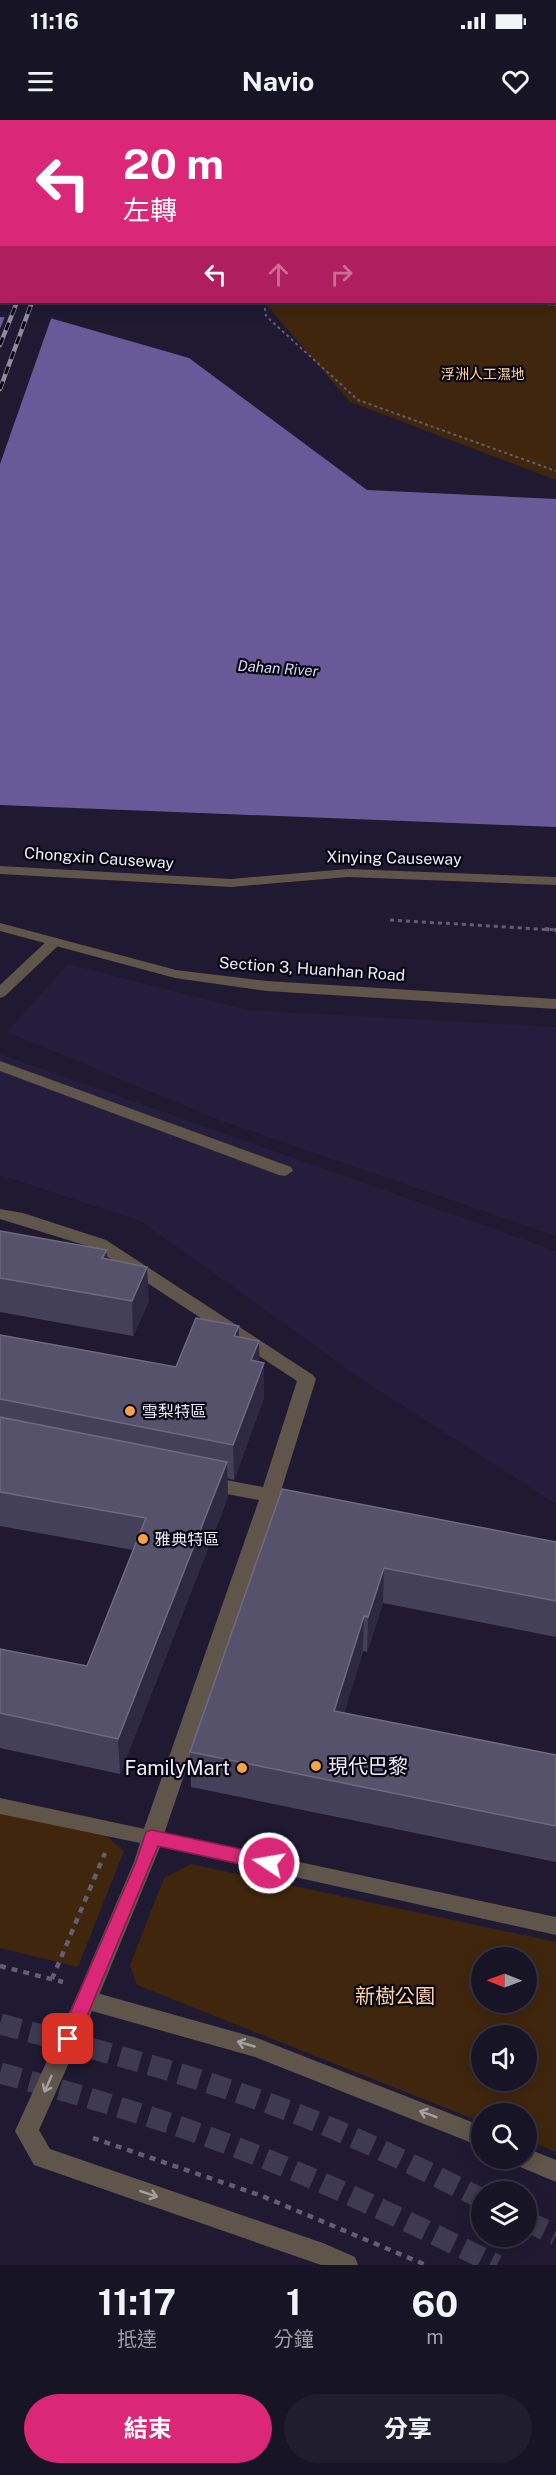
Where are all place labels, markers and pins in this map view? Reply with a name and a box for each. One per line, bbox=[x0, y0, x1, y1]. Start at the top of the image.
place label: 雪梨特區 bbox=[142, 1402, 206, 1421]
marker: 雪梨特區 bbox=[123, 1404, 137, 1418]
place label: 雅典特區 bbox=[155, 1530, 219, 1549]
marker: 雅典特區 bbox=[136, 1532, 150, 1546]
place label: 現代巴黎 bbox=[328, 1754, 408, 1778]
place label: FamilyMart bbox=[125, 1756, 230, 1780]
marker: 現代巴黎 bbox=[309, 1759, 323, 1773]
marker: FamilyMart bbox=[235, 1761, 249, 1775]
pin bbox=[42, 2013, 93, 2064]

